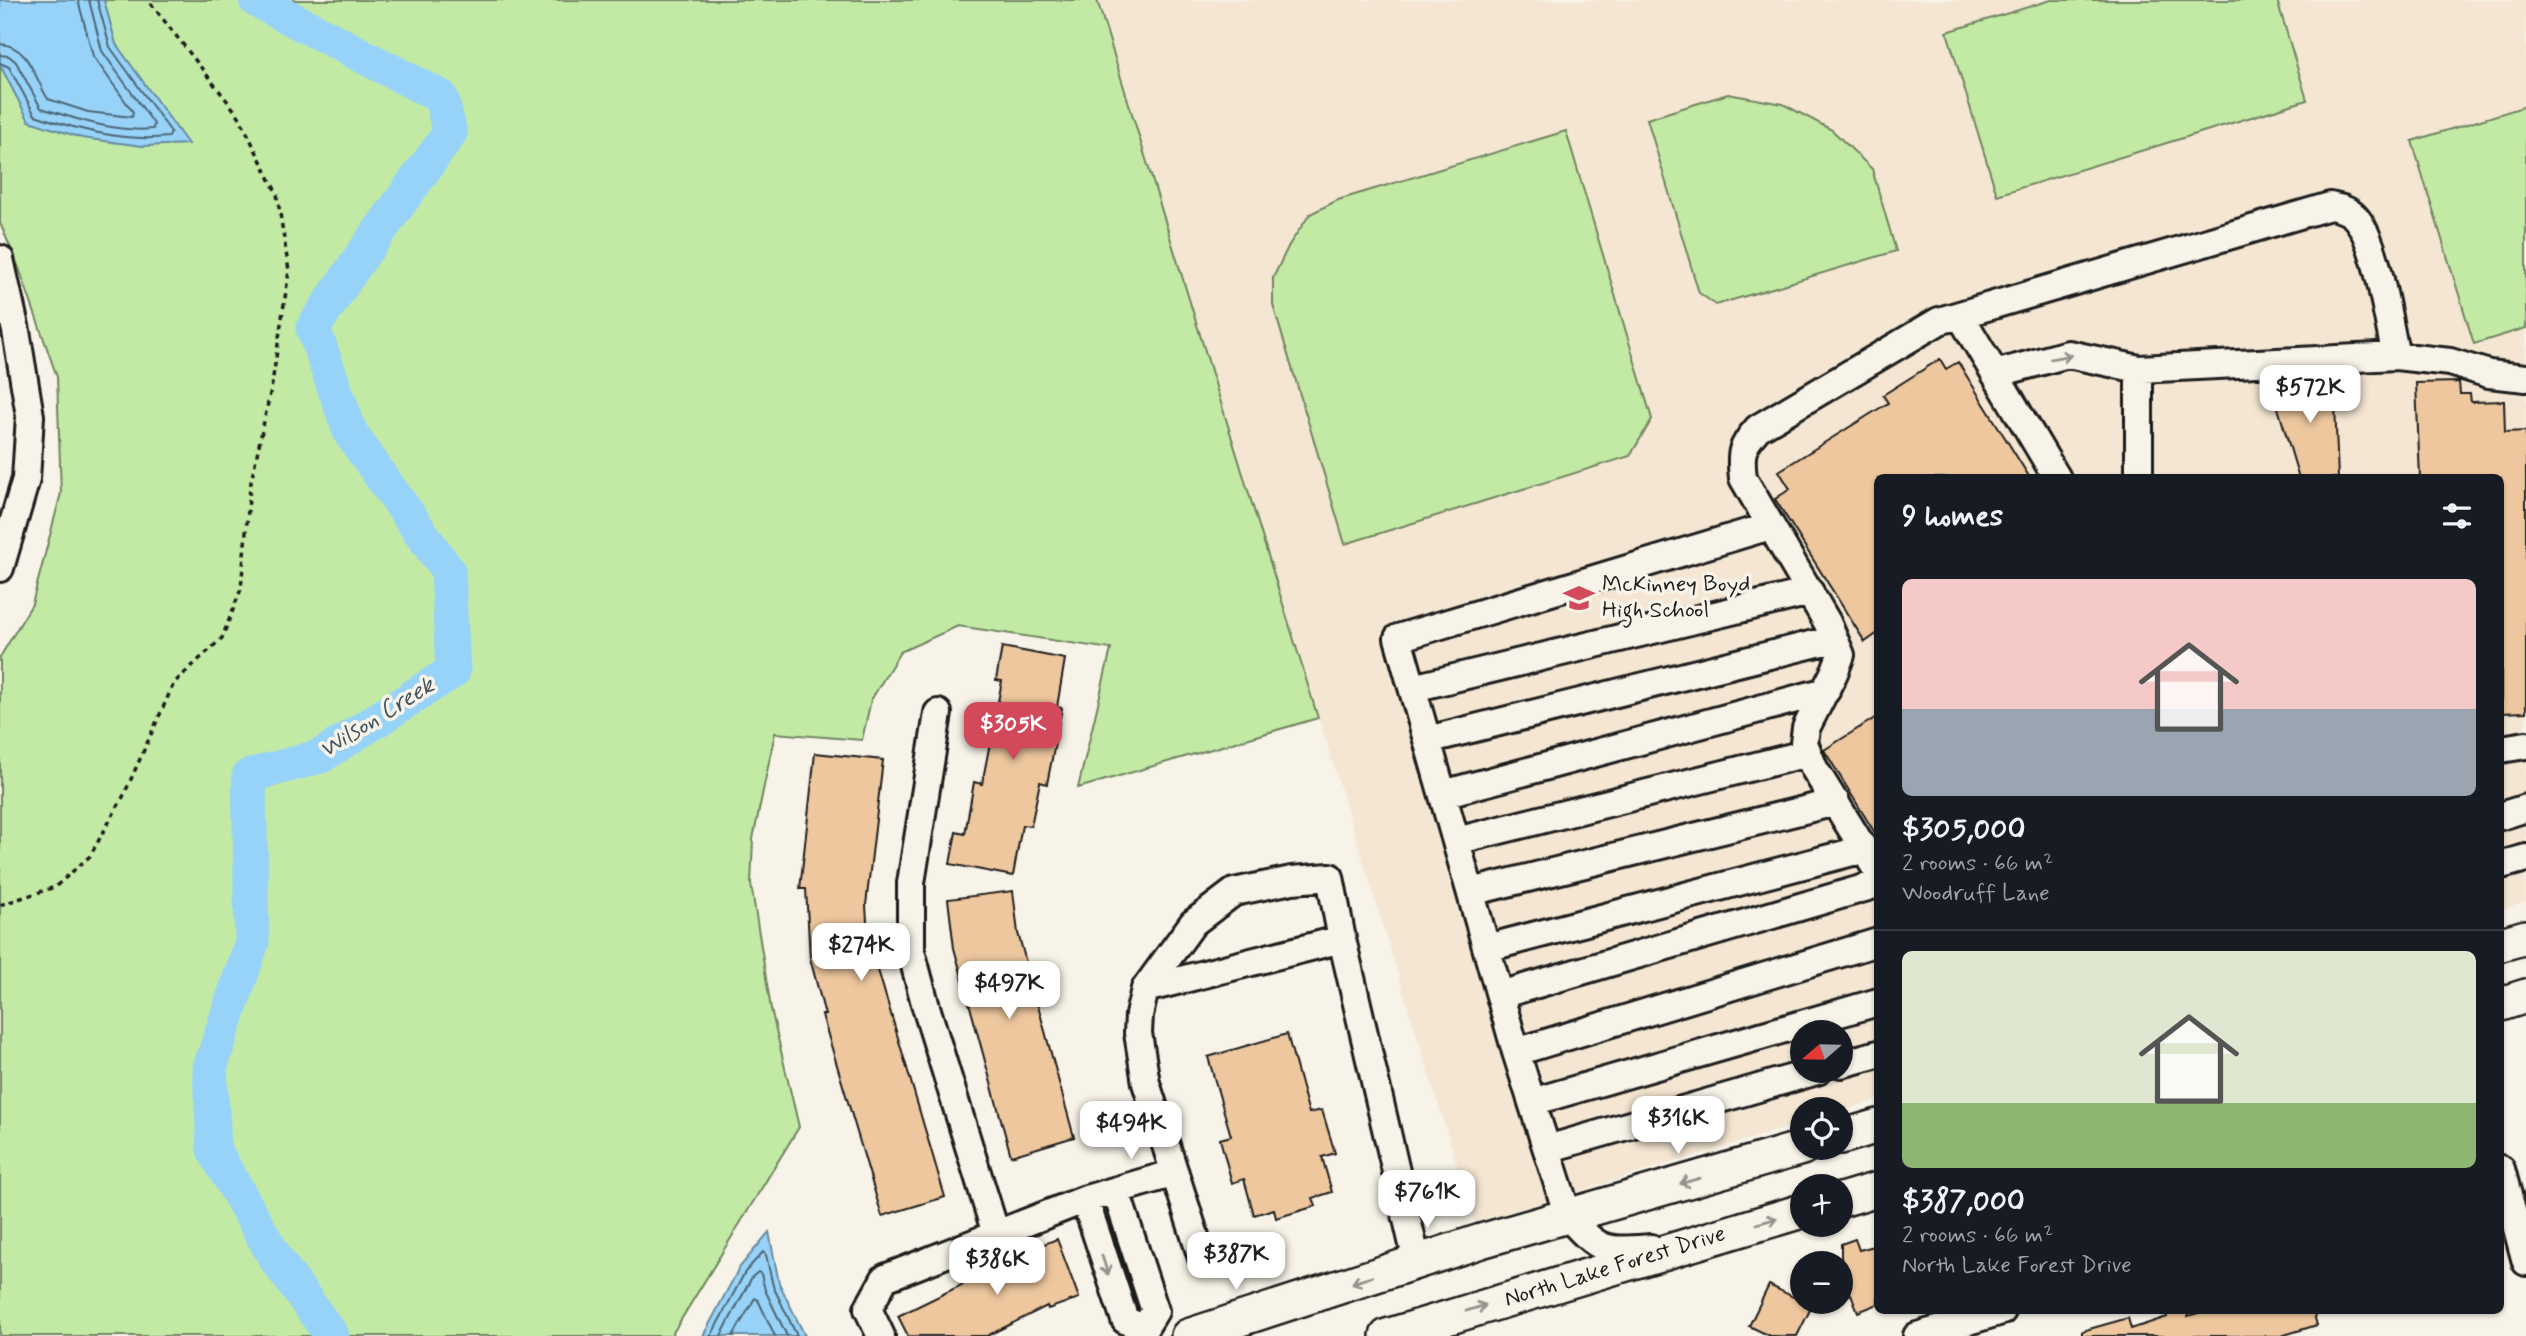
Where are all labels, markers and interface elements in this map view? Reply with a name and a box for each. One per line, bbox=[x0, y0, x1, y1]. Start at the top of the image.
one-way arrow bbox=[2049, 350, 2072, 363]
pin: $572K bbox=[2261, 366, 2359, 425]
text: $572K bbox=[2276, 373, 2344, 403]
text: 9 homes bbox=[1902, 497, 2003, 536]
icon: filters bbox=[2438, 497, 2476, 535]
place label: McKinney Boyd High School bbox=[1602, 570, 1750, 628]
school or university icon: McKinney Boyd High School bbox=[1562, 581, 1596, 615]
icon: home bbox=[2126, 624, 2252, 750]
water label: Wilson Creek bbox=[314, 669, 442, 766]
pin: $305K bbox=[964, 702, 1062, 762]
text: $305K bbox=[980, 710, 1046, 740]
text: $305,000 bbox=[1902, 810, 2026, 849]
text: 2 rooms · 66 m² bbox=[1902, 849, 2053, 879]
text: Woodruff Lane bbox=[1902, 879, 2050, 909]
pin: $274K bbox=[812, 923, 910, 983]
text: $274K bbox=[828, 931, 894, 961]
pin: $497K bbox=[960, 962, 1058, 1021]
text: $497K bbox=[974, 969, 1044, 999]
icon: home bbox=[2126, 996, 2252, 1122]
north arrow bbox=[1790, 1020, 1853, 1083]
map controls bbox=[1790, 1020, 1853, 1314]
pin: $316K bbox=[1629, 1096, 1727, 1156]
button: locate bbox=[1790, 1097, 1853, 1160]
pin: $494K bbox=[1082, 1102, 1180, 1161]
text: $316K bbox=[1648, 1104, 1708, 1134]
text: $494K bbox=[1096, 1109, 1166, 1139]
pin: $761K bbox=[1378, 1170, 1476, 1230]
button: + bbox=[1790, 1174, 1853, 1237]
one-way arrow bbox=[1679, 1175, 1701, 1188]
text: $761K bbox=[1394, 1178, 1460, 1208]
text: $387,000 bbox=[1902, 1182, 2025, 1221]
one-way arrow bbox=[1756, 1214, 1778, 1227]
street label: North Lake Forest Drive bbox=[1501, 1219, 1729, 1315]
text: 2 rooms · 66 m² bbox=[1902, 1221, 2053, 1251]
pin: $387K bbox=[1187, 1232, 1285, 1292]
pin: $386K bbox=[948, 1238, 1046, 1297]
text: $387K bbox=[1203, 1240, 1269, 1270]
text: $386K bbox=[965, 1245, 1029, 1275]
button: − bbox=[1790, 1251, 1853, 1314]
text: North Lake Forest Drive bbox=[1902, 1251, 2132, 1281]
one-way arrow bbox=[1100, 1253, 1112, 1275]
one-way arrow bbox=[1352, 1274, 1374, 1287]
one-way arrow bbox=[1464, 1301, 1486, 1314]

